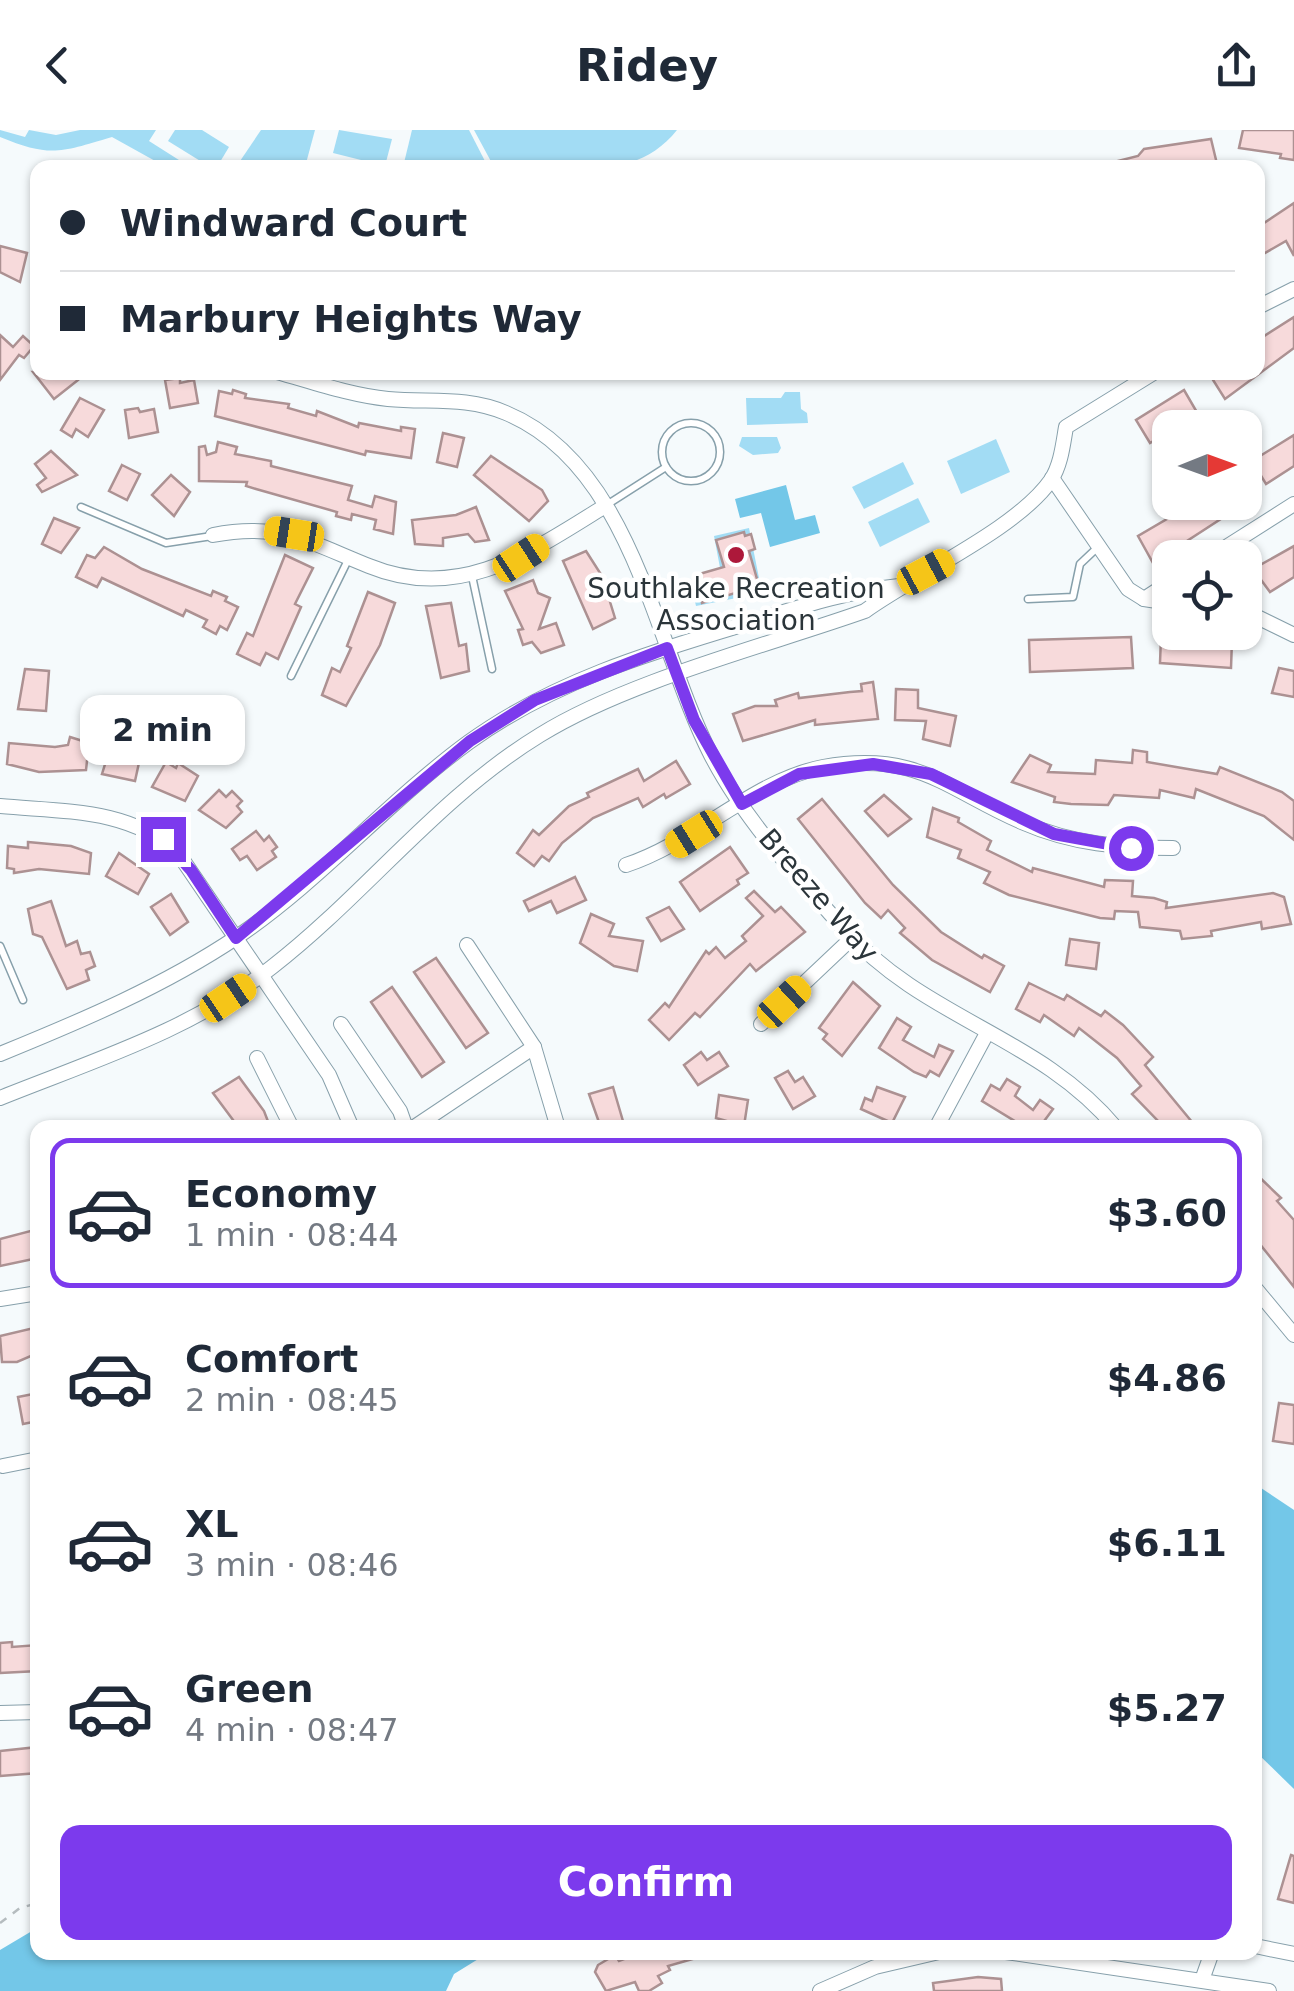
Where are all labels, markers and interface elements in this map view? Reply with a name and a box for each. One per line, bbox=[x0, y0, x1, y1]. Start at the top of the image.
icon: back bbox=[30, 38, 85, 93]
icon: share bbox=[1209, 38, 1264, 93]
text: Ridey bbox=[576, 39, 718, 92]
text: Windward Court bbox=[120, 201, 467, 245]
text: Marbury Heights Way bbox=[120, 297, 582, 341]
north arrow bbox=[1152, 410, 1262, 520]
map controls bbox=[1152, 410, 1262, 650]
car bbox=[262, 514, 326, 554]
car bbox=[488, 529, 554, 587]
button: locate bbox=[1152, 540, 1262, 650]
marker: Southlake Recreation Association bbox=[725, 544, 747, 566]
car bbox=[892, 545, 960, 599]
place label: Southlake Recreation Association bbox=[587, 572, 885, 637]
callout: 2 min bbox=[80, 694, 246, 764]
text: 2 min bbox=[112, 711, 213, 749]
car bbox=[661, 805, 727, 863]
route end bbox=[141, 817, 186, 862]
street label: Breeze Way bbox=[752, 822, 885, 968]
route start bbox=[1109, 826, 1154, 871]
car bbox=[195, 969, 261, 1027]
car bbox=[752, 971, 816, 1033]
icon: car bbox=[65, 1168, 155, 1258]
text: Economy bbox=[185, 1172, 377, 1216]
text: $3.60 bbox=[1107, 1191, 1227, 1235]
text: 1 min · 08:44 bbox=[185, 1216, 399, 1254]
icon: car bbox=[65, 1333, 155, 1423]
text: Comfort bbox=[185, 1337, 358, 1381]
text: $4.86 bbox=[1107, 1356, 1227, 1400]
text: 2 min · 08:45 bbox=[185, 1381, 399, 1419]
icon: car bbox=[65, 1498, 155, 1588]
text: XL bbox=[185, 1502, 239, 1546]
text: $6.11 bbox=[1107, 1521, 1227, 1565]
text: 3 min · 08:46 bbox=[185, 1546, 399, 1584]
icon: car bbox=[65, 1663, 155, 1753]
text: Green bbox=[185, 1667, 314, 1711]
text: $5.27 bbox=[1107, 1686, 1227, 1730]
text: 4 min · 08:47 bbox=[185, 1711, 399, 1749]
button: Confirm bbox=[60, 1825, 1232, 1940]

